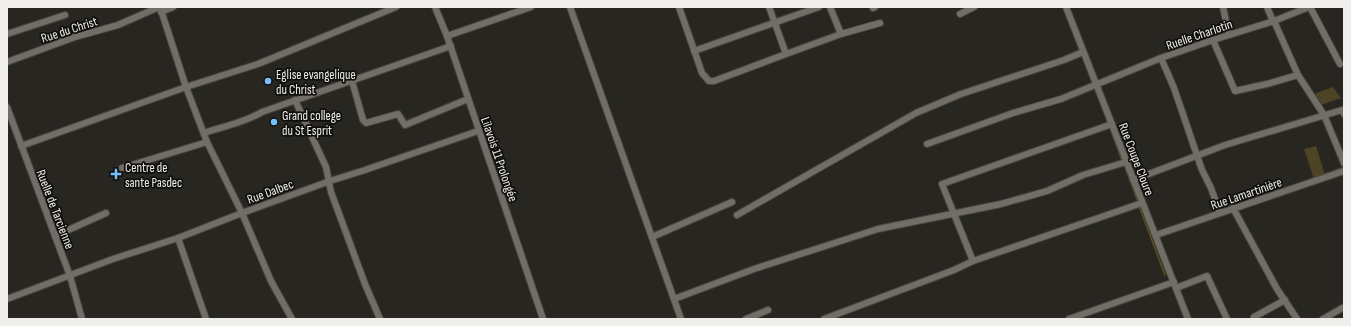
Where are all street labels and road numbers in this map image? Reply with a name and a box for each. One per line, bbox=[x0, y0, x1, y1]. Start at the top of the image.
street label: Rue du Christ bbox=[39, 13, 100, 47]
street label: Ruelle Charlotin bbox=[1164, 16, 1235, 54]
street label: Lilavois 11 Prolongée bbox=[477, 115, 521, 204]
street label: Rue Coupe Cloure bbox=[1115, 121, 1157, 198]
street label: Ruelle de Tarcienne bbox=[33, 167, 78, 251]
street label: Rue Lamartinière bbox=[1209, 174, 1284, 214]
street label: Rue Dalbec bbox=[245, 176, 296, 208]

